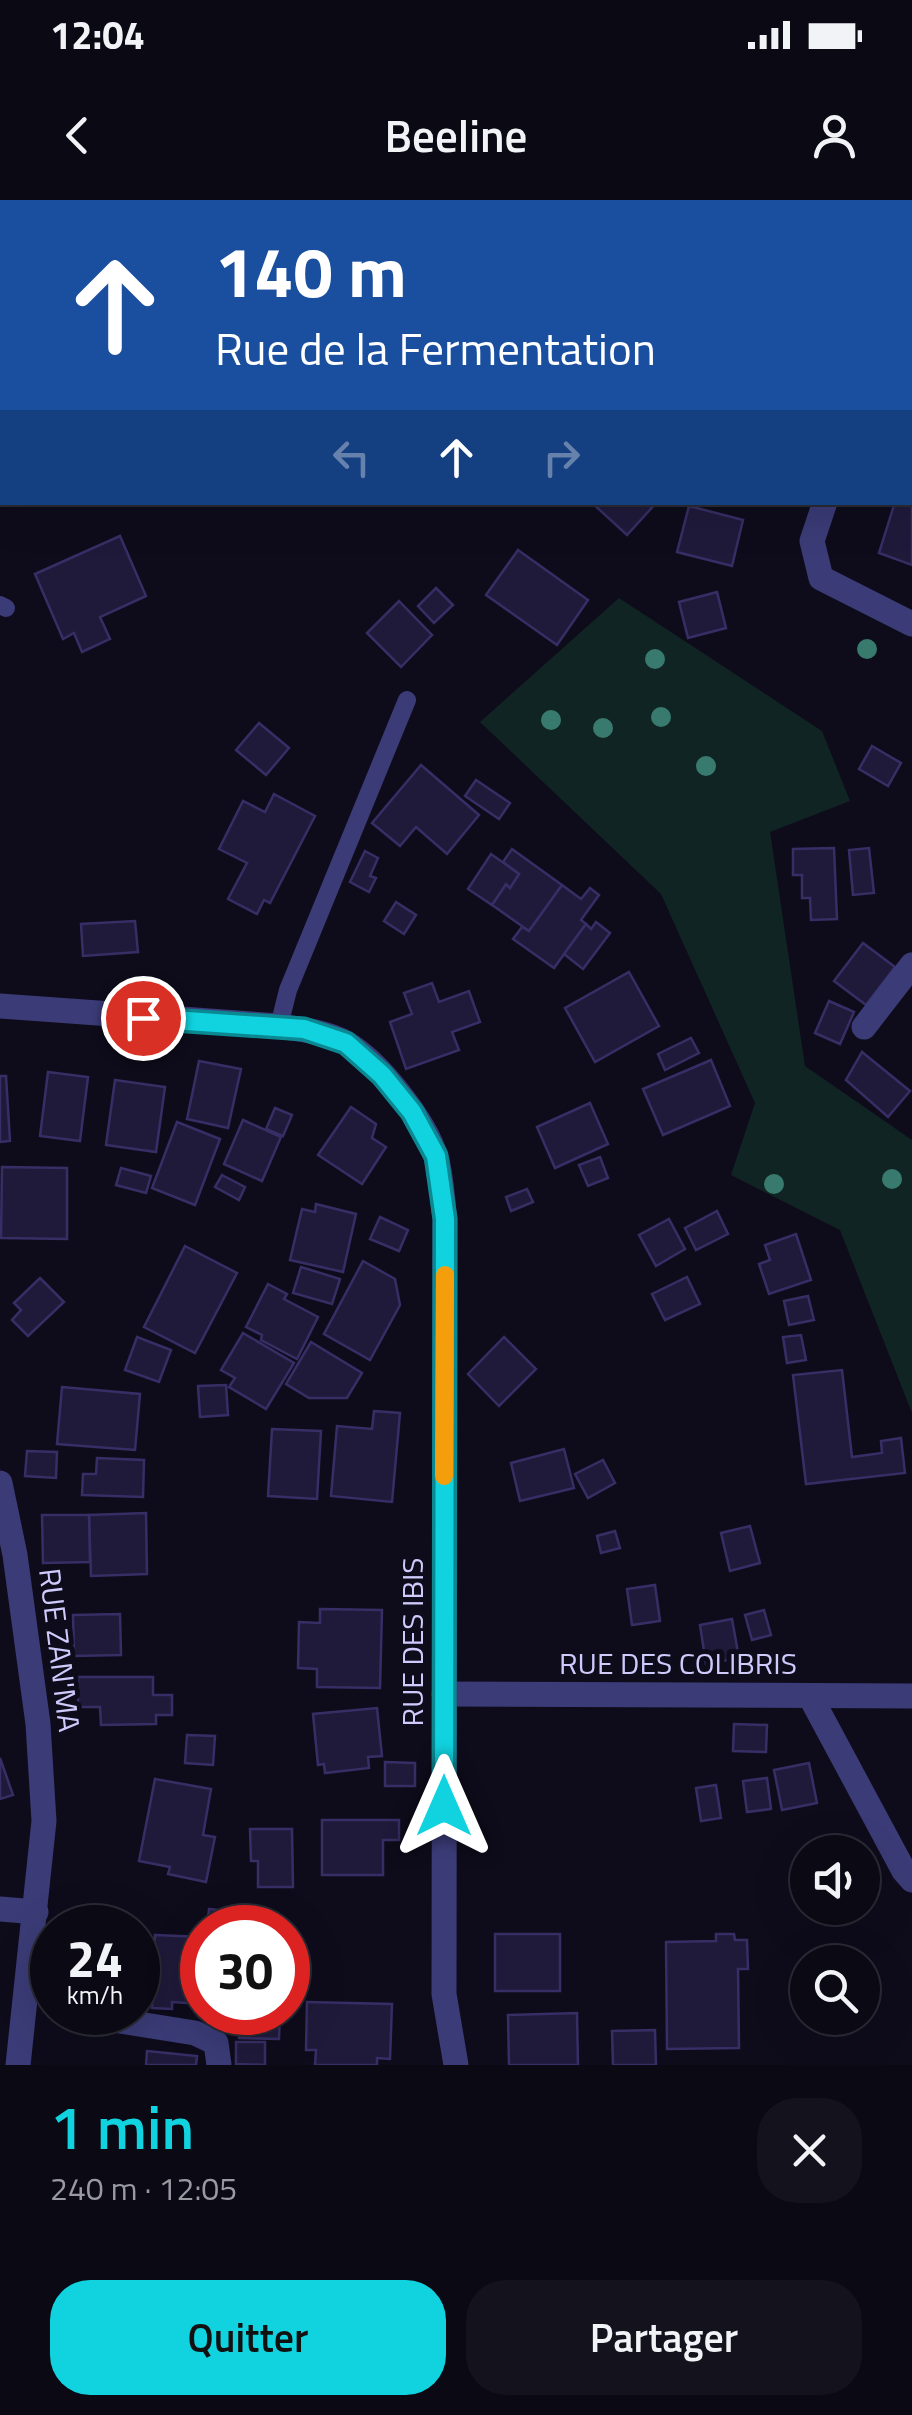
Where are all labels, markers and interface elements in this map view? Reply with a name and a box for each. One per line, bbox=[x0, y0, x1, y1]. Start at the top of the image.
text: 12:04 bbox=[50, 6, 145, 64]
text: Beeline bbox=[385, 101, 527, 169]
icon: back bbox=[50, 108, 105, 163]
icon: person bbox=[807, 108, 862, 163]
text: 140 m bbox=[215, 218, 407, 324]
icon: ahead bbox=[50, 240, 180, 370]
text: Rue de la Fermentation bbox=[215, 314, 656, 382]
icon: left bbox=[324, 430, 379, 485]
icon: ahead bbox=[429, 430, 484, 485]
icon: right bbox=[534, 430, 589, 485]
pin bbox=[101, 976, 186, 1061]
icon: arrive bbox=[116, 991, 171, 1046]
street label: RUE DES IBIS bbox=[389, 1557, 435, 1727]
street label: RUE ZAN'MA bbox=[27, 1566, 93, 1735]
street label: RUE DES COLIBRIS bbox=[559, 1640, 797, 1686]
position arrow bbox=[392, 1754, 496, 1858]
map controls bbox=[790, 1835, 880, 2035]
button: sound bbox=[790, 1835, 880, 1925]
speed limit sign: 30 bbox=[180, 1905, 310, 2035]
text: 24 bbox=[67, 1920, 123, 1996]
button: search bbox=[790, 1945, 880, 2035]
text: km/h bbox=[67, 1976, 123, 2014]
text: 1 min bbox=[50, 2081, 194, 2172]
button: close bbox=[757, 2098, 862, 2203]
text: 240 m · 12:05 bbox=[50, 2164, 237, 2212]
button: Quitter bbox=[50, 2280, 446, 2395]
button: Partager bbox=[466, 2280, 862, 2395]

